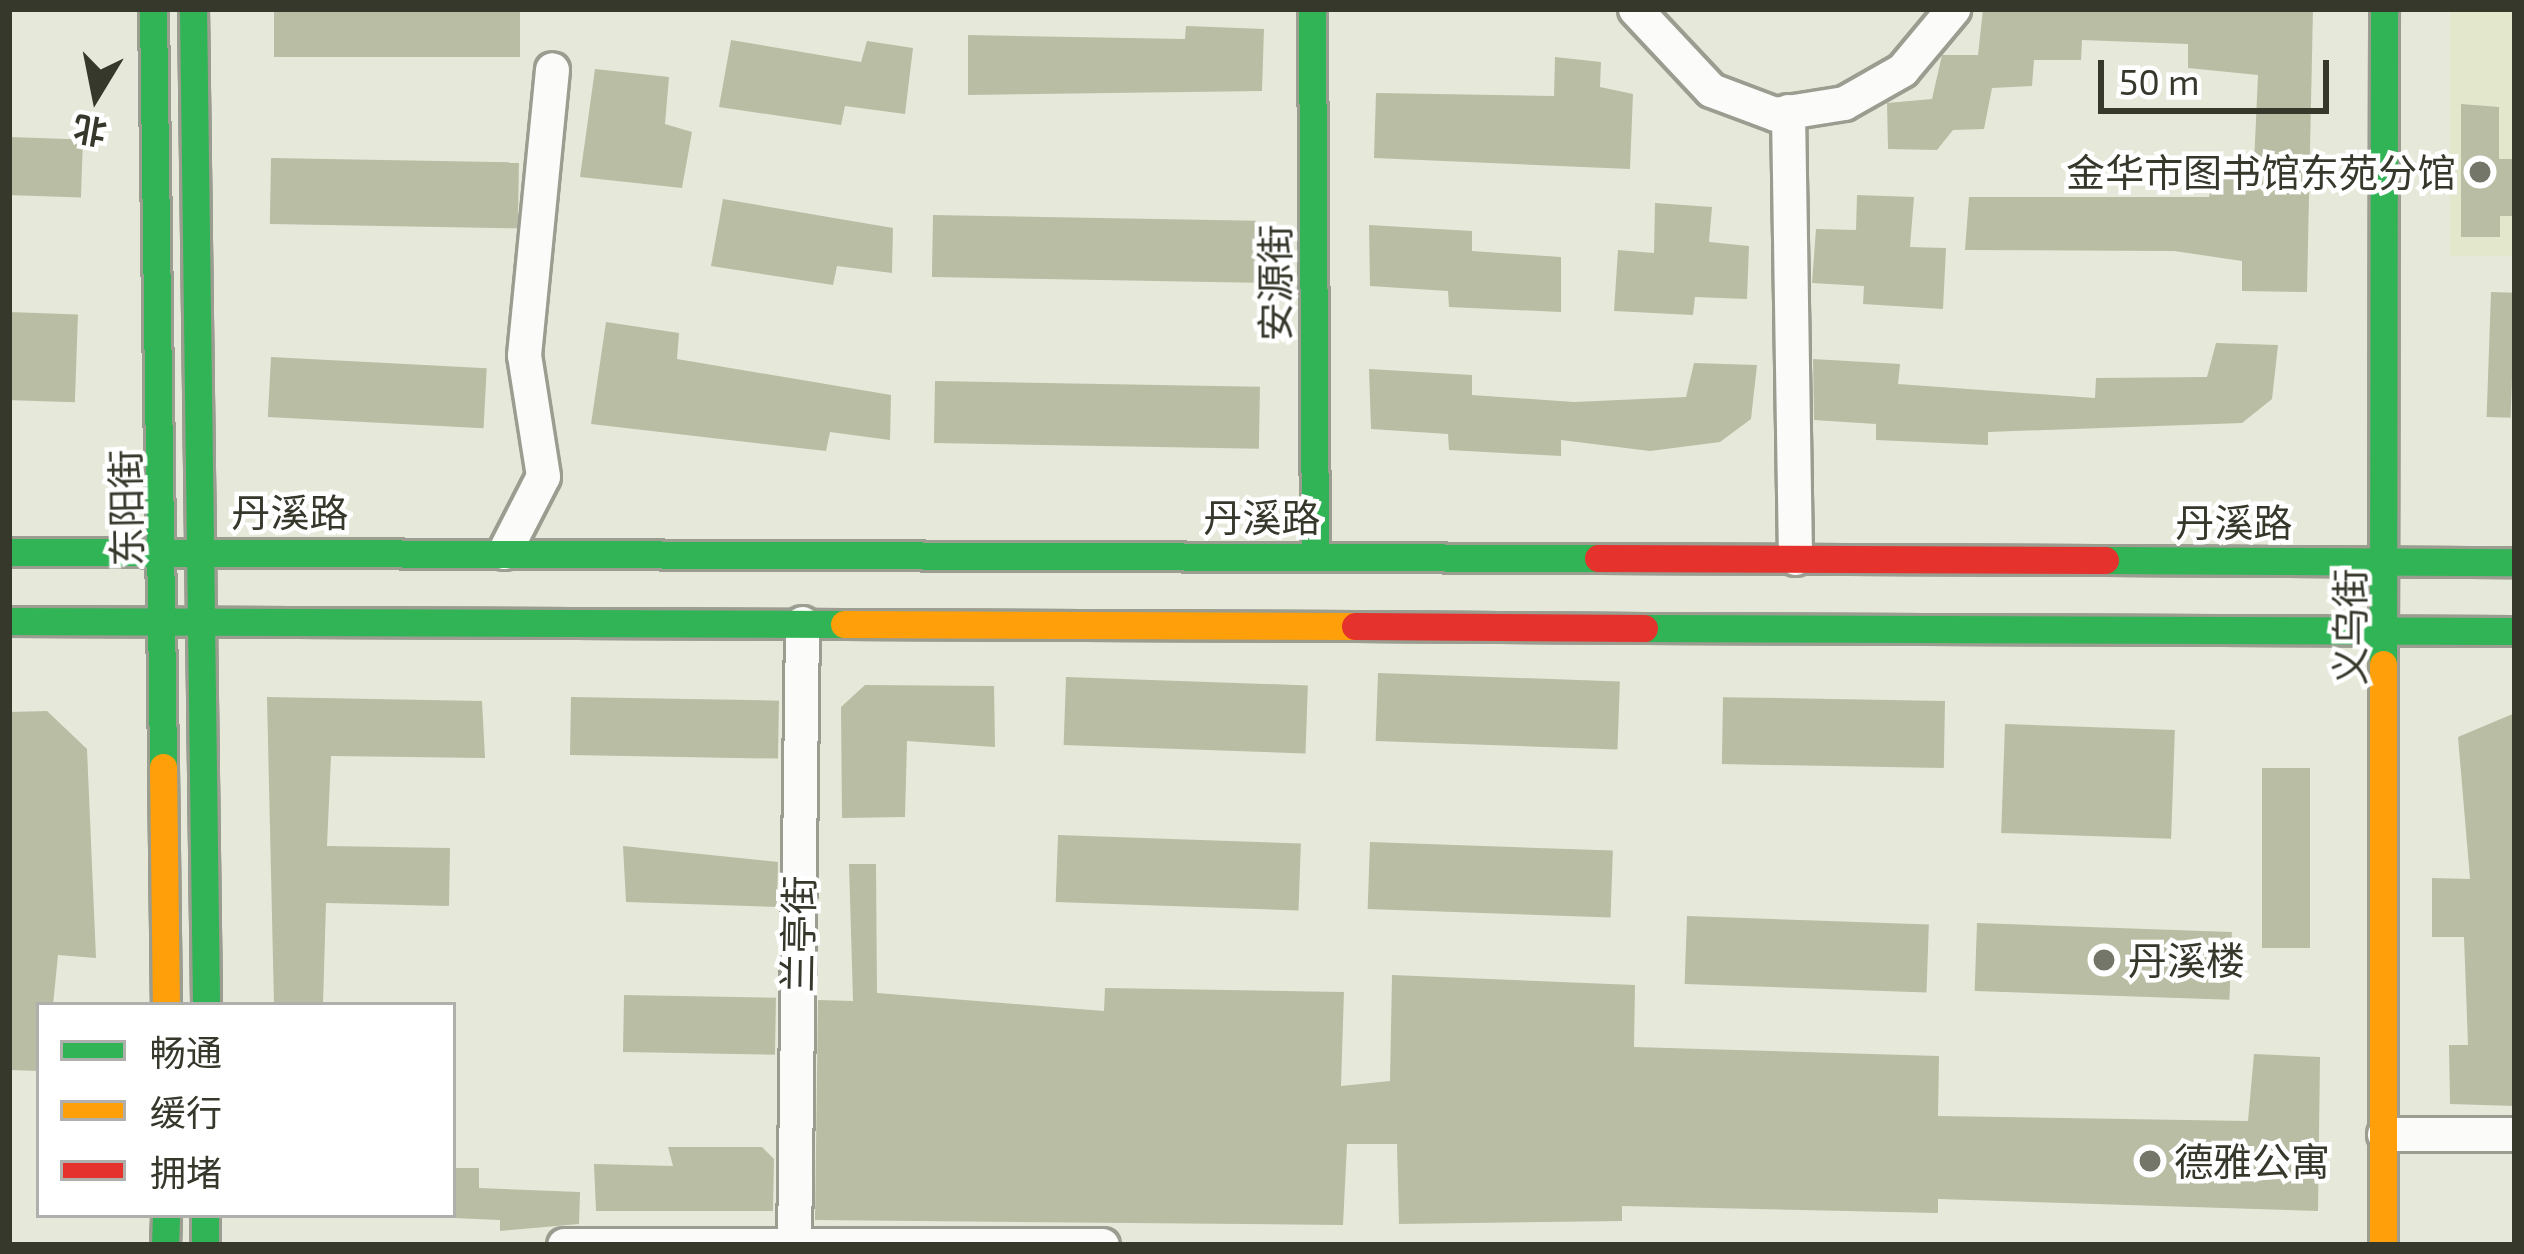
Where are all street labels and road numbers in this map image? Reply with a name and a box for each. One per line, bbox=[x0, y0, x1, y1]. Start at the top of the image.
street label: 安源街 bbox=[1252, 225, 1298, 341]
street label: 东阳街 bbox=[102, 449, 150, 567]
street label: 丹溪路 bbox=[232, 489, 348, 535]
street label: 丹溪路 bbox=[1204, 494, 1320, 540]
street label: 丹溪路 bbox=[2176, 499, 2292, 545]
street label: 义乌街 bbox=[2327, 569, 2373, 685]
street label: 兰亭街 bbox=[774, 875, 822, 993]

